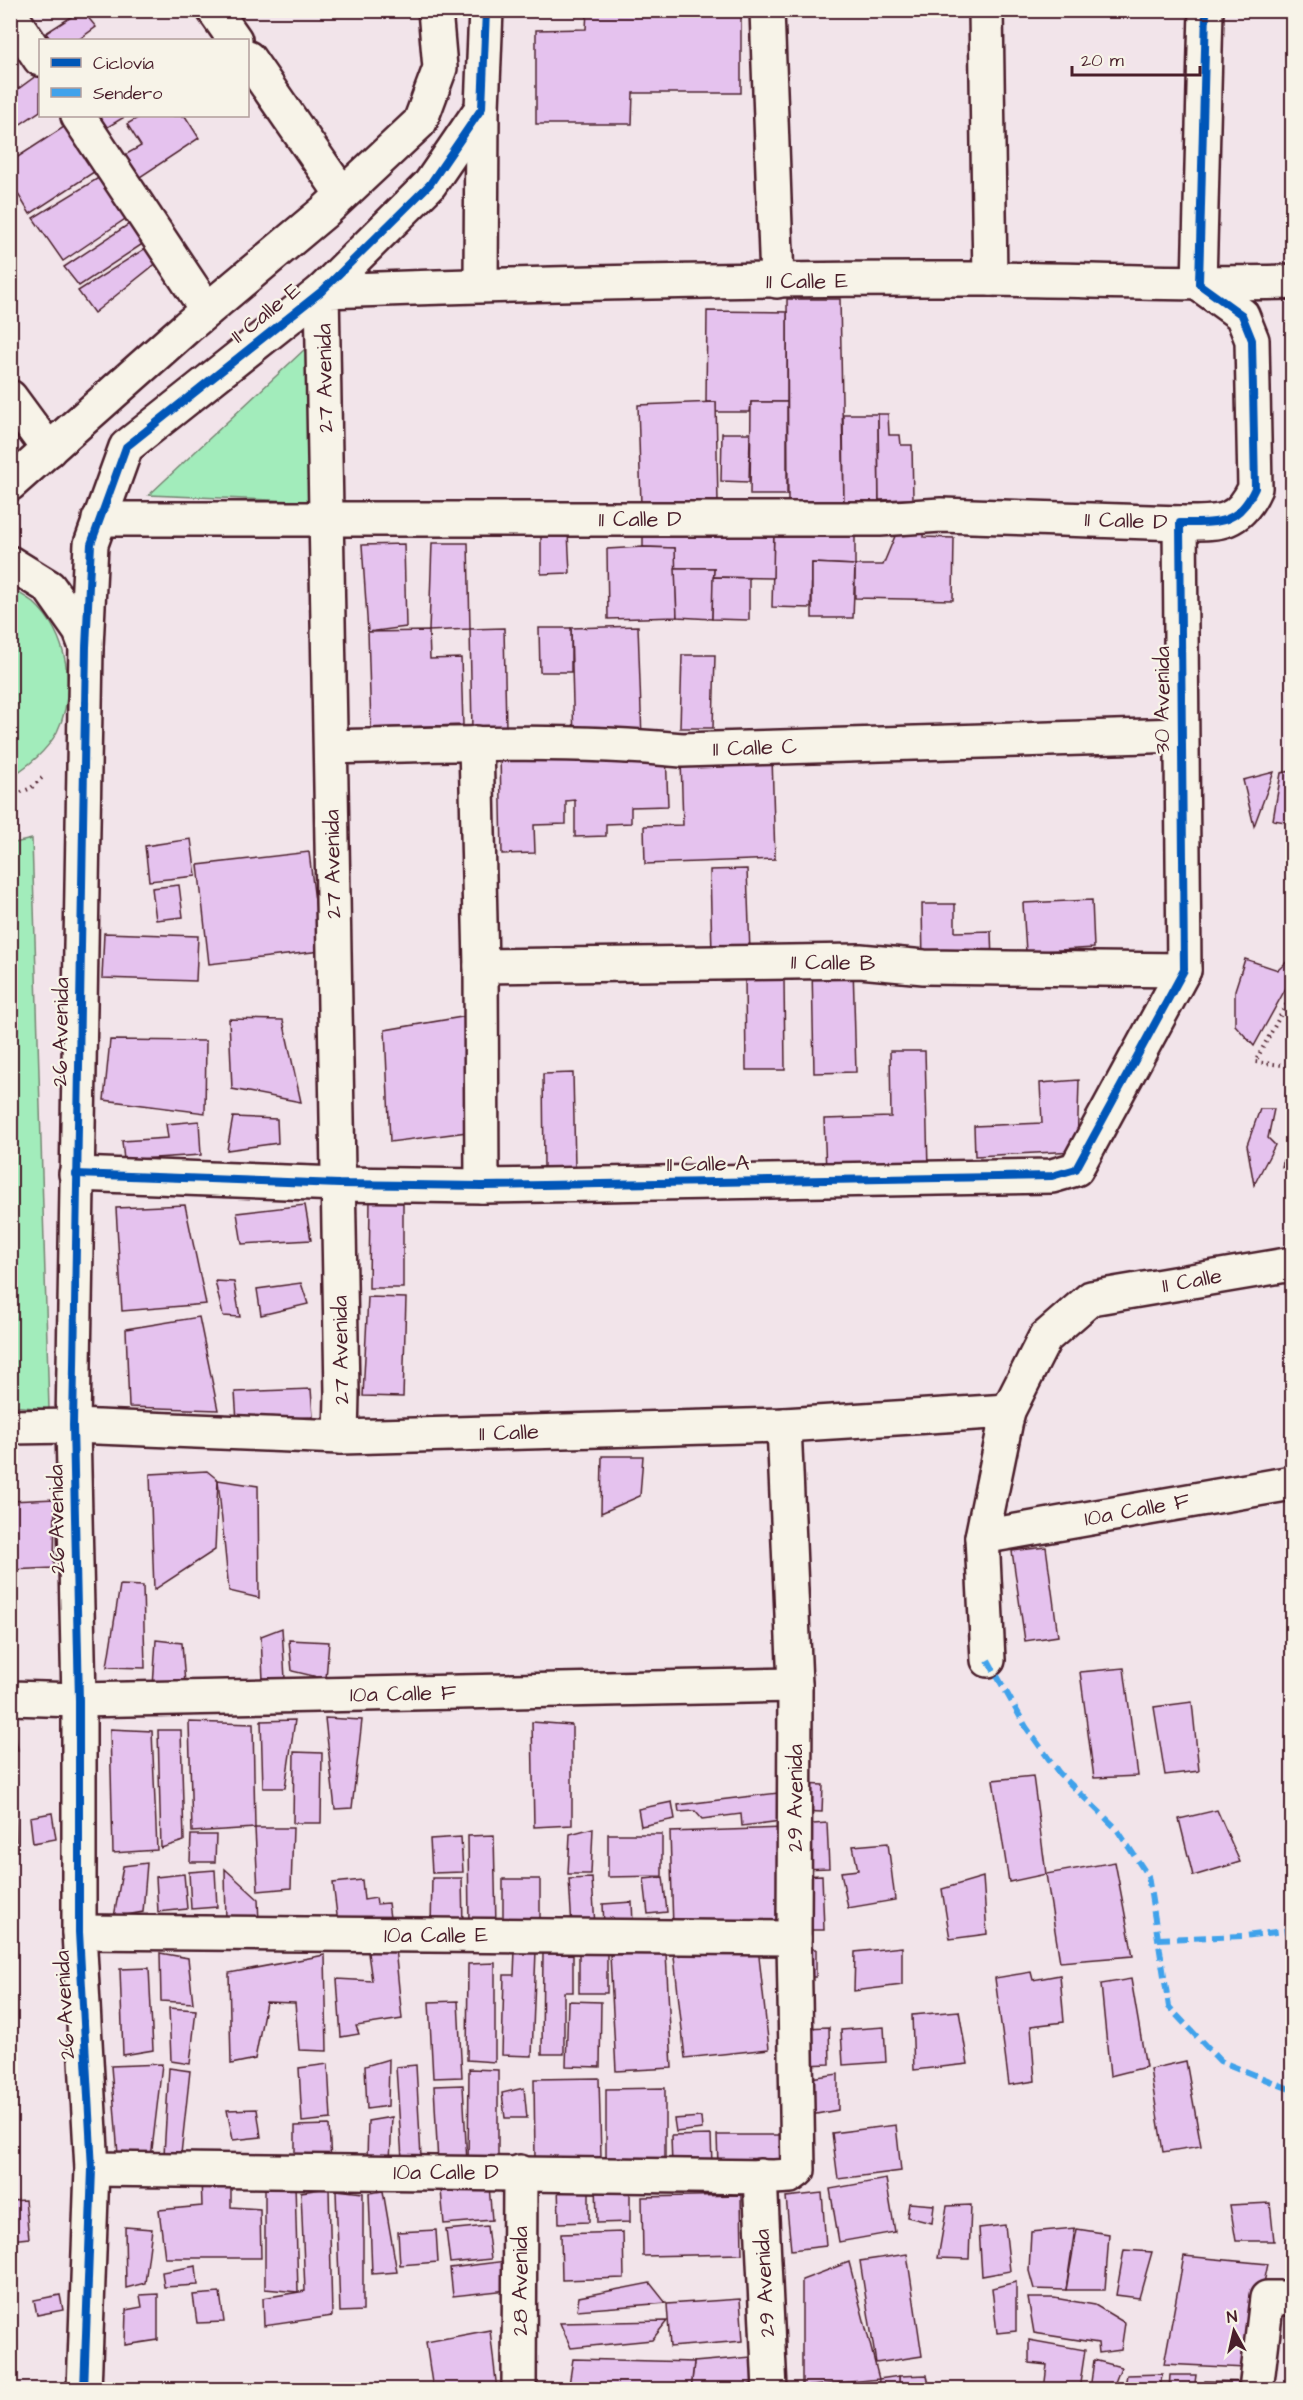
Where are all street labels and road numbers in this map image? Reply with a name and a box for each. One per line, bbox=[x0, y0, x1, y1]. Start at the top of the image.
street label: 11 Calle E bbox=[766, 266, 848, 297]
street label: 11 Calle E bbox=[224, 275, 308, 351]
street label: 27 Avenida bbox=[309, 323, 341, 433]
street label: 11 Calle D bbox=[598, 504, 682, 535]
street label: 11 Calle D bbox=[1084, 504, 1168, 538]
street label: 30 Avenida bbox=[1147, 646, 1178, 754]
street label: 11 Calle C bbox=[712, 731, 798, 765]
street label: 27 Avenida bbox=[317, 809, 349, 919]
street label: 11 Calle B bbox=[790, 947, 876, 979]
street label: 26 Avenida bbox=[45, 977, 77, 1087]
street label: 11 Calle A bbox=[666, 1148, 750, 1180]
street label: 11 Calle bbox=[1160, 1261, 1224, 1301]
street label: 27 Avenida bbox=[325, 1295, 357, 1405]
street label: 11 Calle bbox=[478, 1416, 540, 1450]
street label: 26 Avenida bbox=[41, 1464, 73, 1574]
street label: 10a Calle F bbox=[1082, 1485, 1193, 1534]
street label: 10a Calle F bbox=[350, 1678, 457, 1710]
street label: 29 Avenida bbox=[780, 1744, 811, 1852]
street label: 10a Calle E bbox=[384, 1920, 488, 1951]
street label: 26 Avenida bbox=[47, 1950, 83, 2060]
street label: 10a Calle D bbox=[393, 2157, 499, 2188]
street label: 28 Avenida bbox=[505, 2226, 536, 2336]
street label: 29 Avenida bbox=[747, 2228, 783, 2338]

